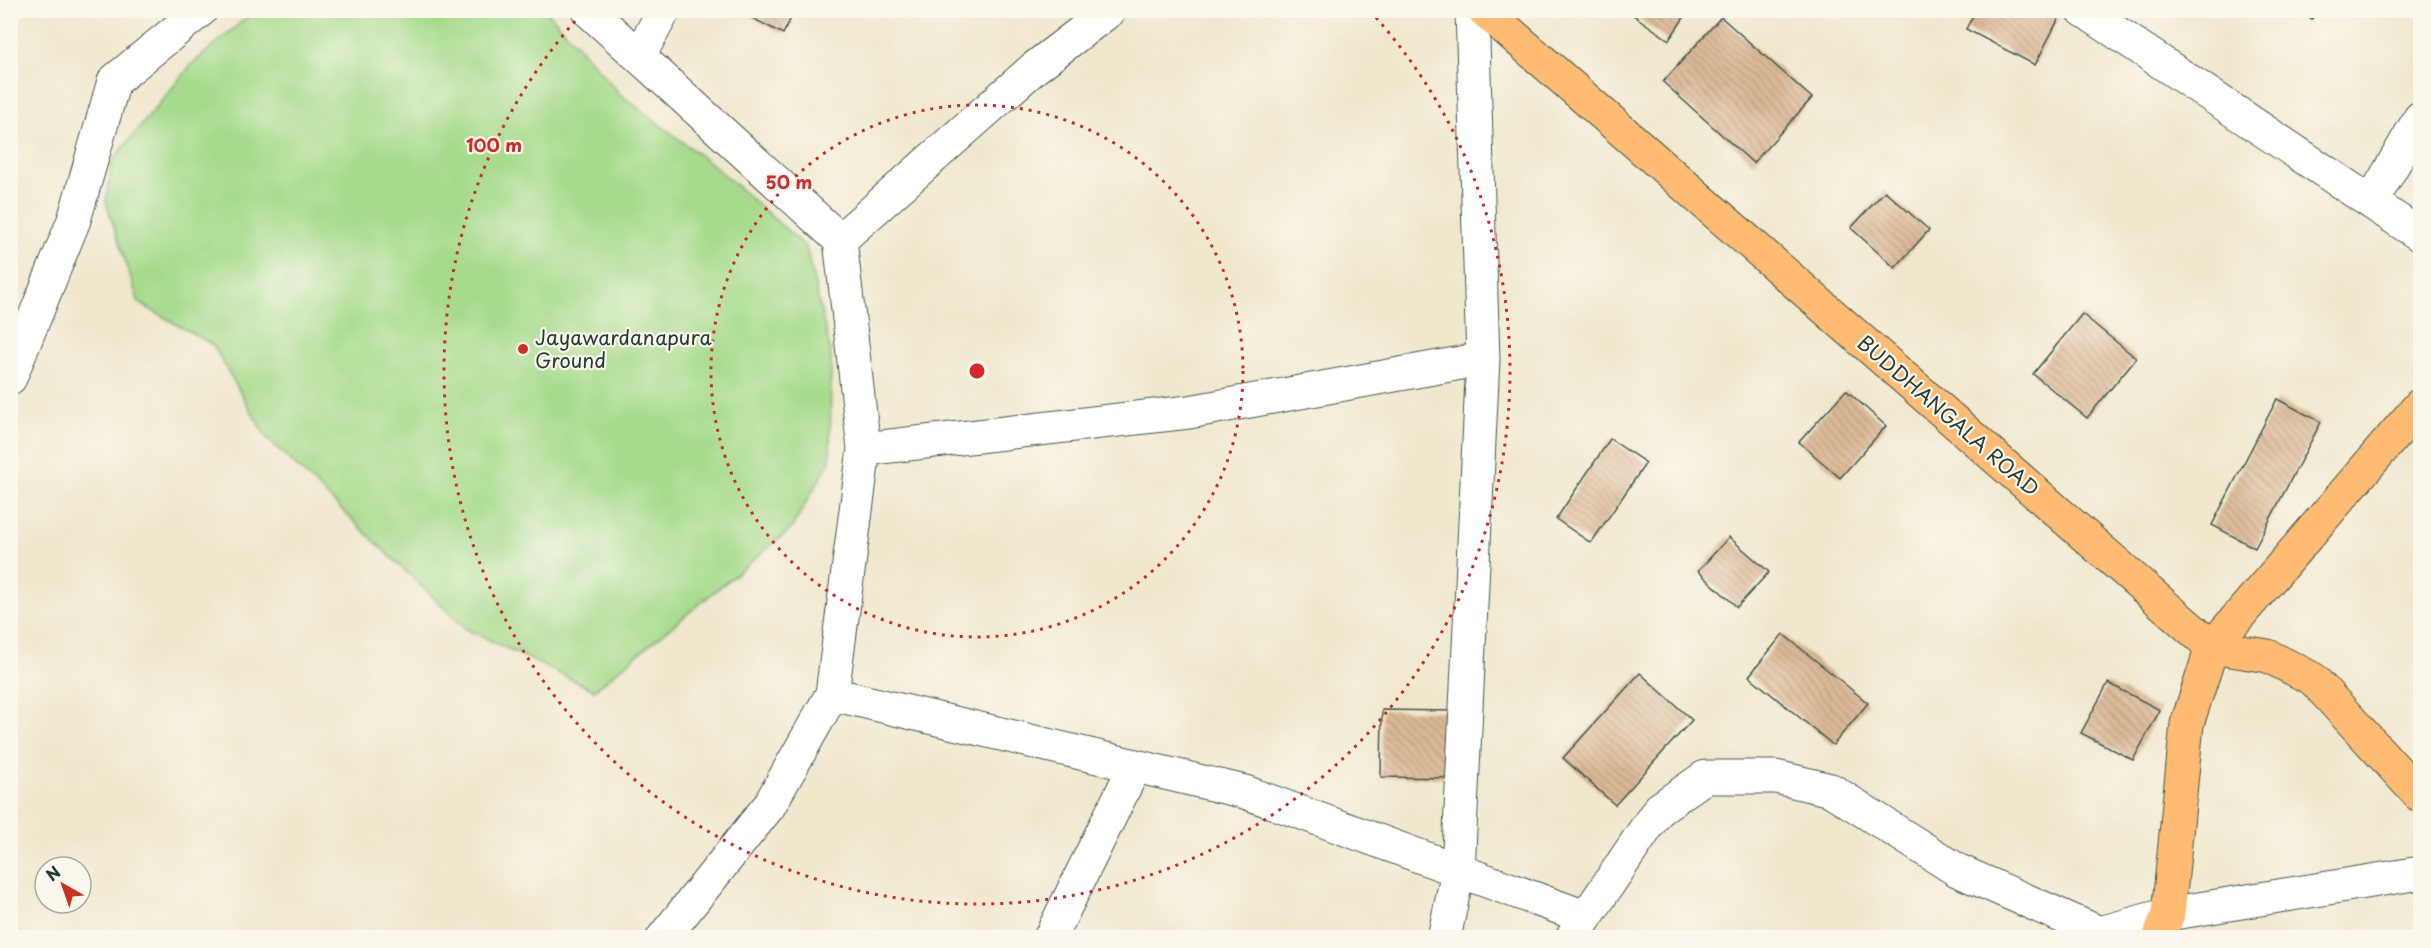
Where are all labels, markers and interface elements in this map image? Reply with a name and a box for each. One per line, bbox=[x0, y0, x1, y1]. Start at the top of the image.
text: 100 m bbox=[466, 131, 522, 158]
text: 50 m bbox=[766, 168, 812, 195]
place label: Jayawardanapura Ground bbox=[535, 322, 712, 375]
street label: BUDDHANGALA ROAD bbox=[1851, 328, 2046, 503]
marker: Jayawardanapura Ground bbox=[516, 342, 530, 356]
centre of rings bbox=[967, 361, 987, 381]
north arrow bbox=[33, 855, 93, 915]
text: N bbox=[40, 859, 65, 886]

